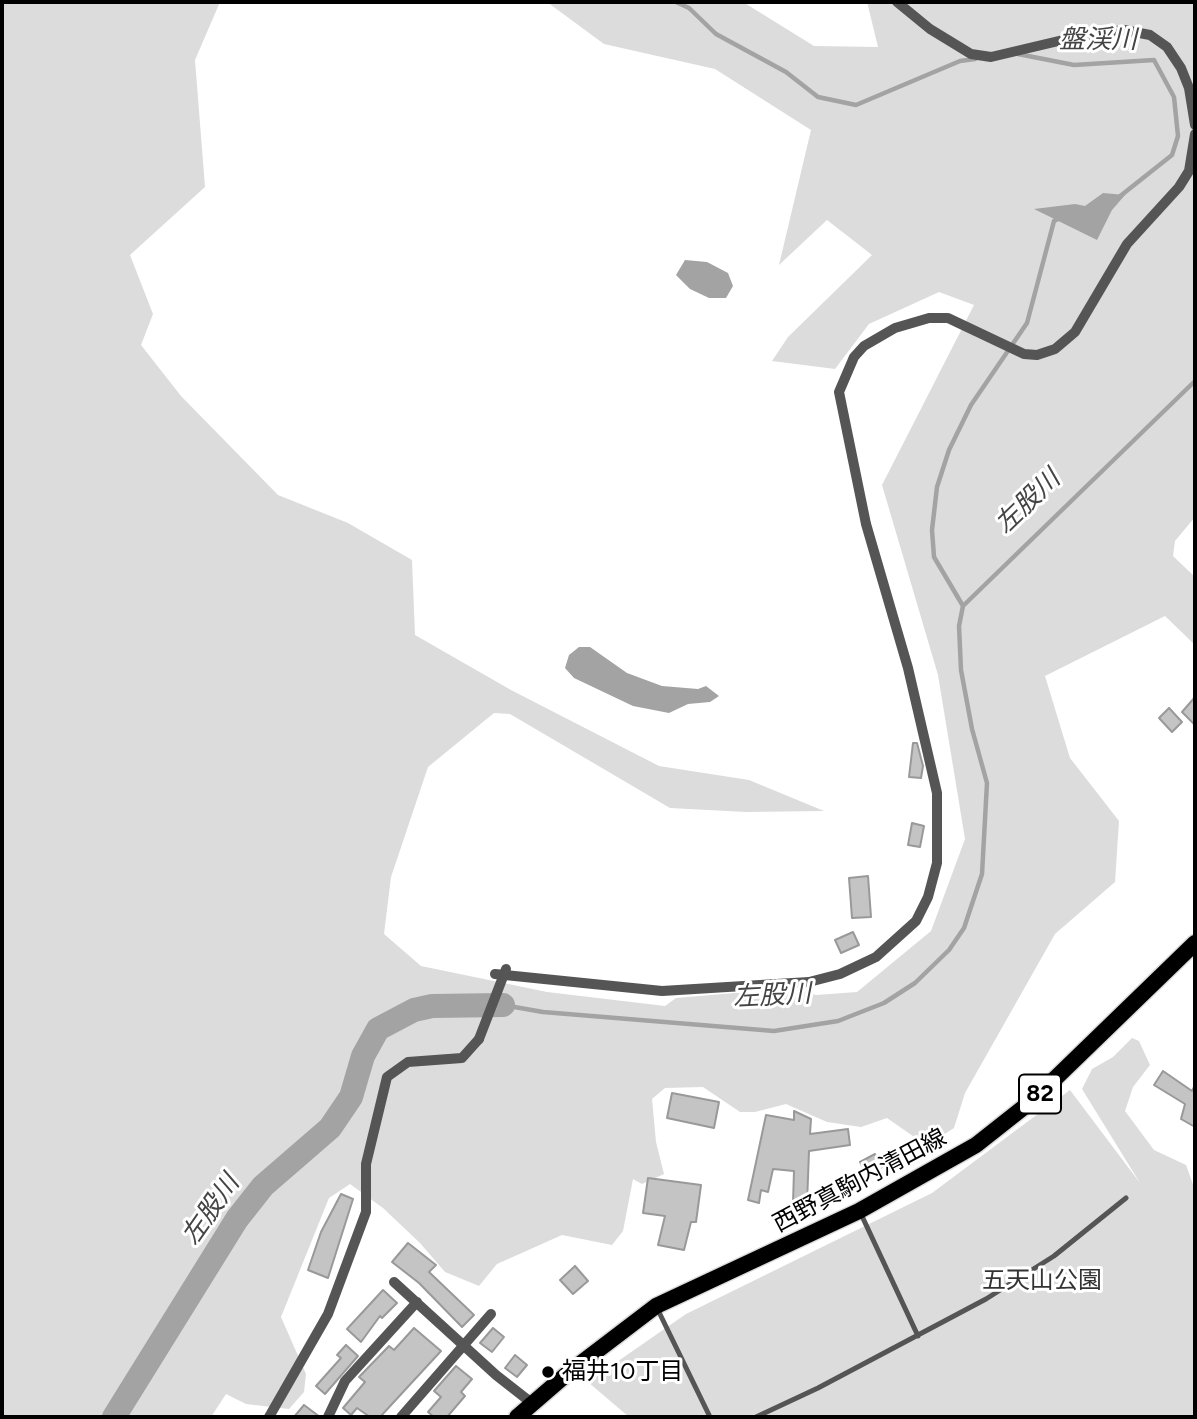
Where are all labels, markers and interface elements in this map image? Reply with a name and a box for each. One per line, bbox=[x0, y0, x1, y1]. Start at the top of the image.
water label: 盤渓川 bbox=[1059, 24, 1137, 56]
water label: 左股川 bbox=[989, 464, 1067, 540]
water label: 左股川 bbox=[732, 978, 812, 1014]
road number: 82 bbox=[1019, 1074, 1061, 1114]
street label: 西野真駒内清田線 bbox=[768, 1123, 952, 1239]
water label: 左股川 bbox=[176, 1169, 246, 1251]
park label: 五天山公園 bbox=[982, 1267, 1102, 1295]
place label: 福井10丁目 bbox=[562, 1358, 683, 1386]
marker: 福井10丁目 bbox=[540, 1364, 556, 1380]

